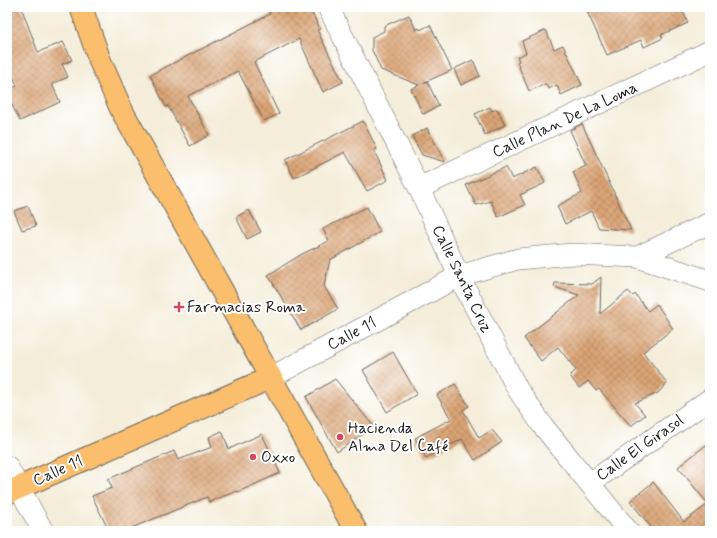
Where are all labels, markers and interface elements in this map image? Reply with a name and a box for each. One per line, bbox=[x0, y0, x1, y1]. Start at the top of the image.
street label: Calle Plan De La Loma bbox=[489, 77, 641, 163]
street label: Calle Santa Cruz bbox=[427, 222, 497, 336]
place label: Farmacias Roma bbox=[187, 297, 306, 318]
marker: Farmacias Roma bbox=[174, 302, 184, 312]
street label: Calle 11 bbox=[324, 312, 380, 356]
street label: Calle El Girasol bbox=[592, 410, 688, 486]
place label: Hacienda Alma Del Café bbox=[348, 418, 448, 457]
marker: Hacienda Alma Del Café bbox=[335, 432, 345, 442]
place label: Oxxo bbox=[261, 447, 295, 468]
street label: Calle 11 bbox=[30, 451, 86, 491]
marker: Oxxo bbox=[248, 452, 258, 462]

